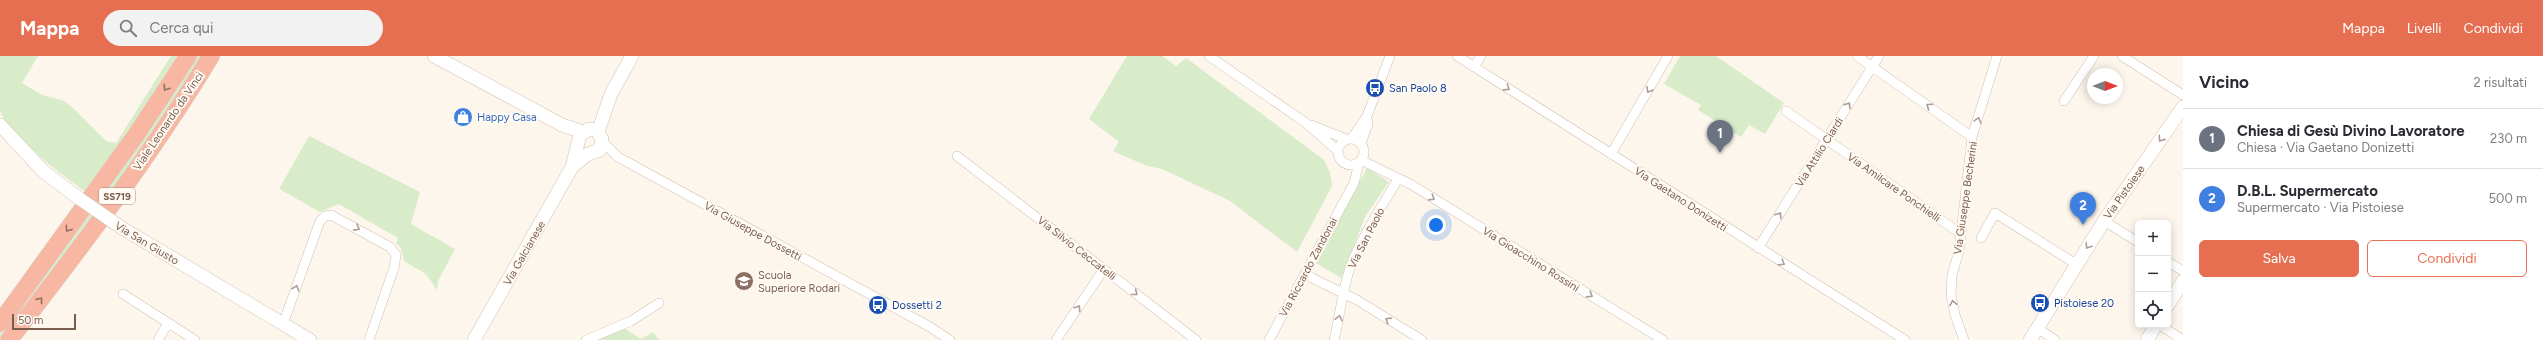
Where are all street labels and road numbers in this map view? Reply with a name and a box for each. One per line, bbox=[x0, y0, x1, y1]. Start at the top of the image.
street label: Viale Leonardo da Vinci bbox=[131, 70, 206, 173]
street label: Via Attilio Ciardi bbox=[1793, 115, 1846, 190]
street label: Via Giuseppe Becherini bbox=[1951, 141, 1980, 256]
street label: Via Amilcare Ponchielli bbox=[1844, 150, 1943, 225]
street label: Via Pistoiese bbox=[2101, 163, 2148, 222]
street label: Via Gaetano Donizetti bbox=[1632, 164, 1730, 234]
road number: SS719 bbox=[99, 188, 135, 204]
street label: Via Giuseppe Dossetti bbox=[702, 199, 804, 264]
street label: Via San Paolo bbox=[1345, 206, 1387, 271]
street label: Via Silvio Ceccatelli bbox=[1035, 214, 1119, 283]
street label: Via Riccardo Zandonai bbox=[1277, 215, 1340, 319]
street label: Via San Giusto bbox=[112, 219, 181, 268]
street label: Via Galcianese bbox=[501, 219, 548, 288]
street label: Via Gioacchino Rossini bbox=[1480, 224, 1582, 295]

